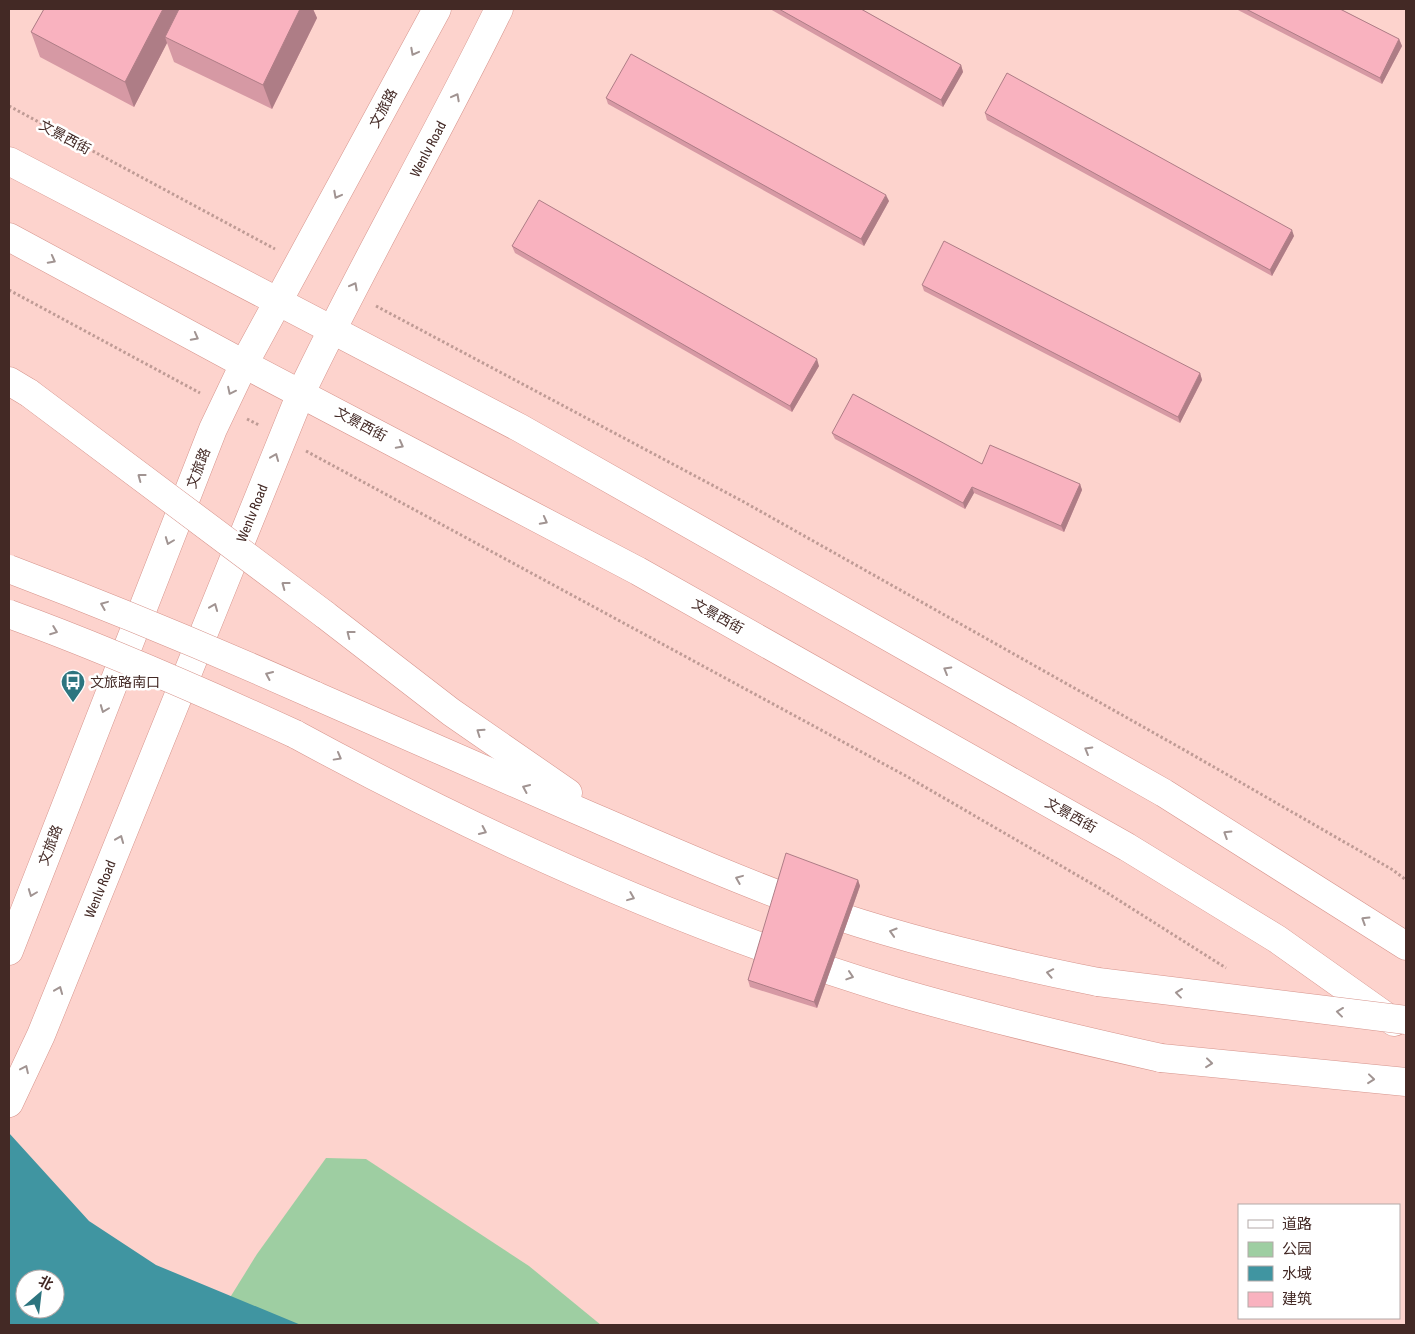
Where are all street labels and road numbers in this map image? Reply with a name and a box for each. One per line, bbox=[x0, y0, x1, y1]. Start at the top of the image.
street label: 文旅路 bbox=[366, 86, 400, 130]
street label: 文景西街 bbox=[37, 117, 93, 157]
street label: Wenlv Road bbox=[407, 118, 449, 180]
street label: 文景西街 bbox=[333, 404, 389, 444]
street label: 文旅路 bbox=[183, 446, 213, 490]
street label: Wenlv Road bbox=[233, 482, 271, 544]
street label: 文景西街 bbox=[690, 595, 746, 637]
street label: 文景西街 bbox=[1043, 794, 1099, 836]
street label: 文旅路 bbox=[35, 823, 65, 867]
street label: Wenlv Road bbox=[81, 858, 119, 920]

